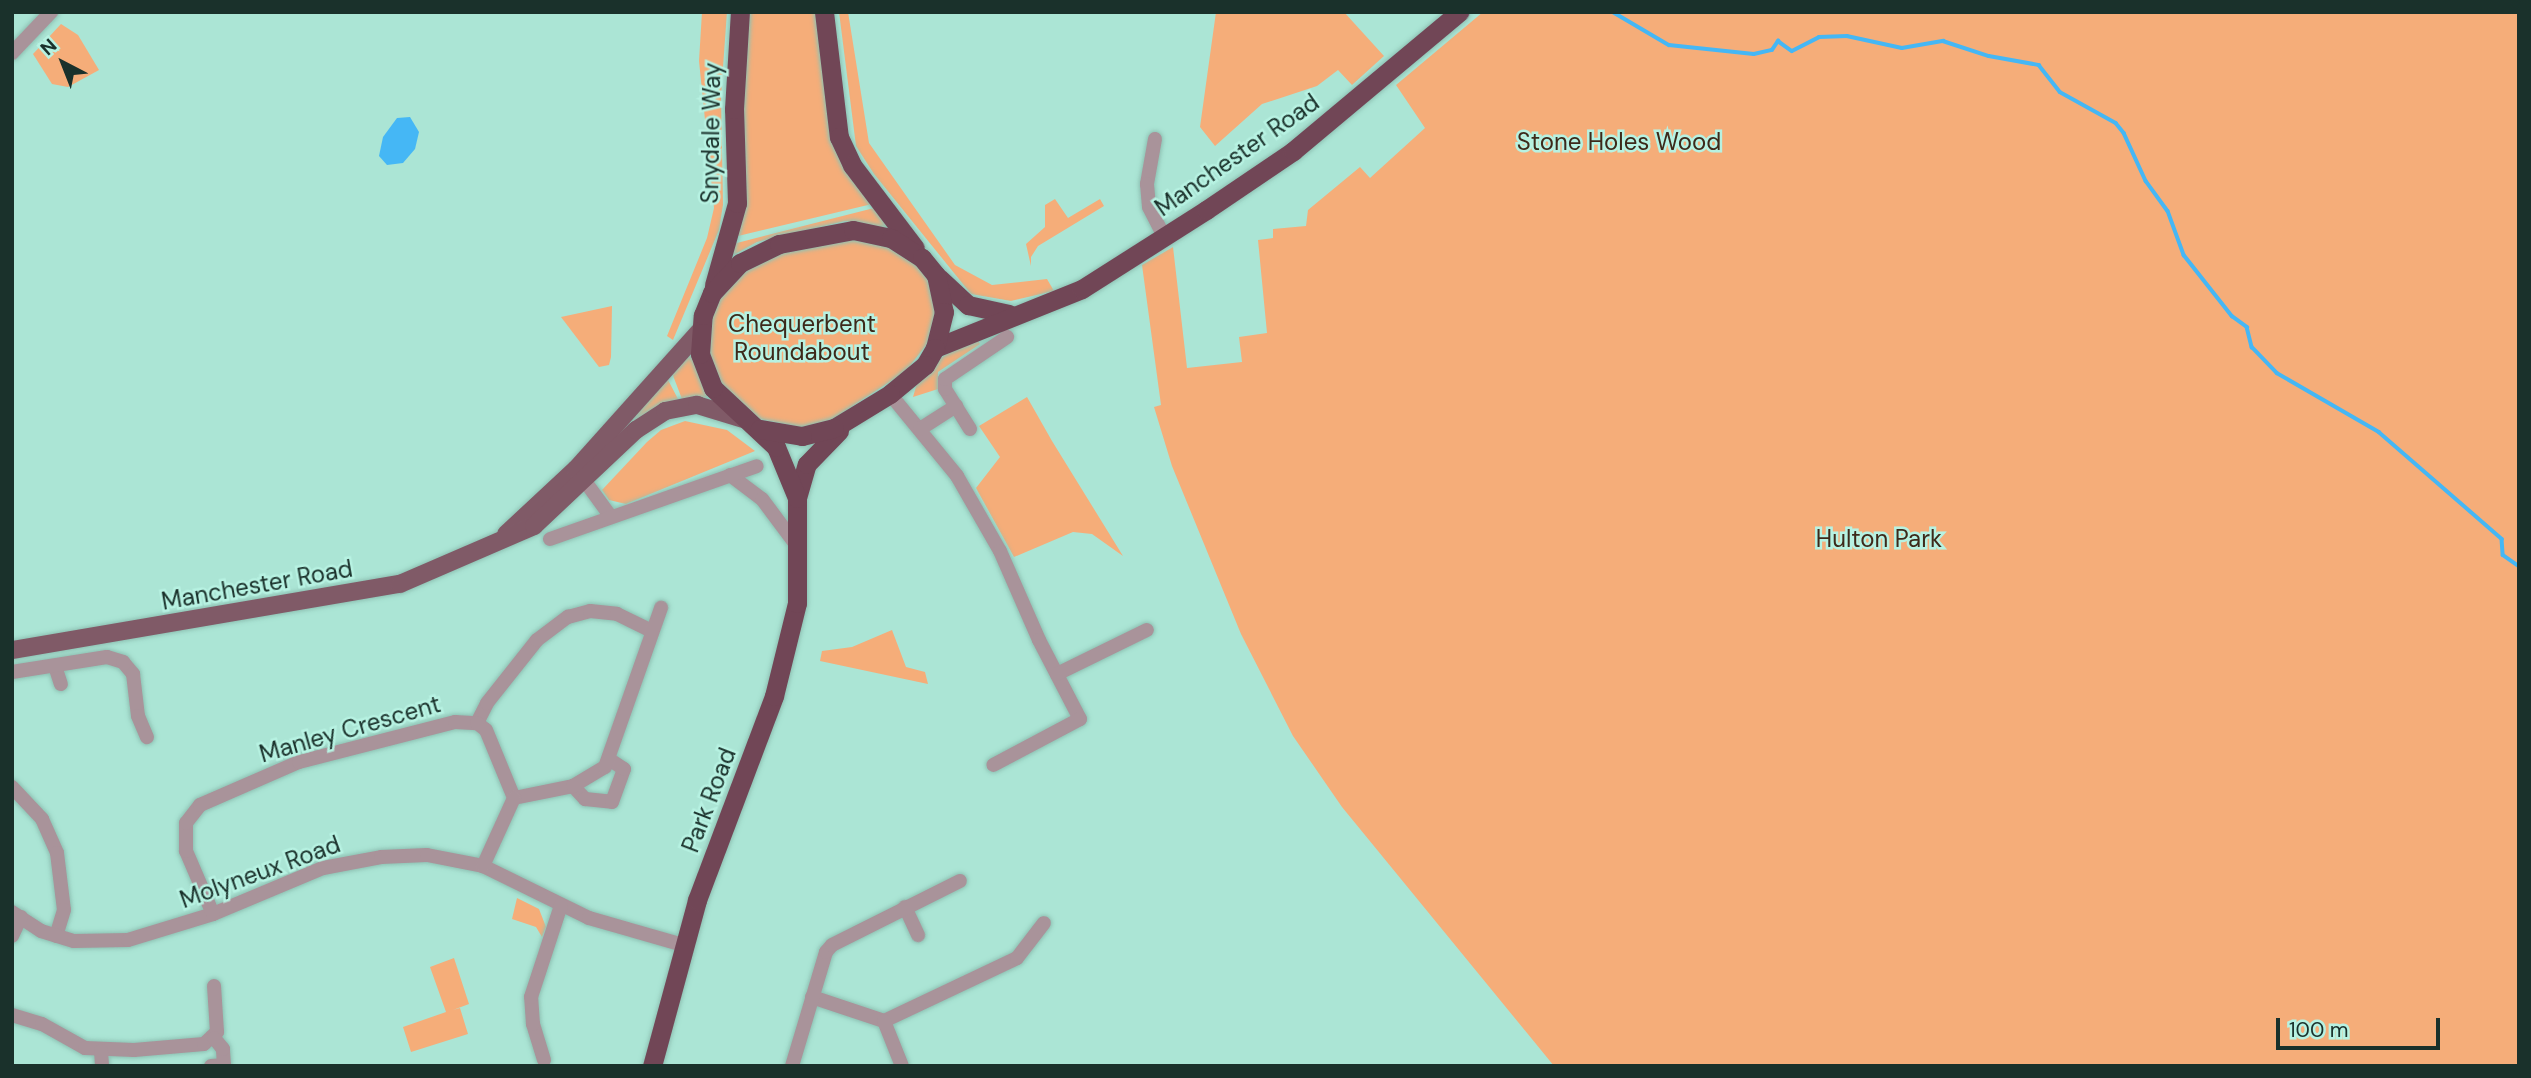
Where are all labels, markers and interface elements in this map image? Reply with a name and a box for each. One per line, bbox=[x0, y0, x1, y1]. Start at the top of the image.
north arrow bbox=[28, 28, 98, 98]
text: N bbox=[35, 33, 62, 61]
street label: Snydale Way bbox=[695, 62, 727, 204]
street label: Manchester Road bbox=[1149, 88, 1325, 222]
park label: Stone Holes Wood bbox=[1517, 128, 1721, 156]
park label: Chequerbent Roundabout bbox=[728, 310, 876, 366]
park label: Hulton Park bbox=[1816, 525, 1942, 553]
street label: Manchester Road bbox=[159, 554, 355, 616]
street label: Manley Crescent bbox=[256, 689, 444, 769]
street label: Park Road bbox=[676, 744, 742, 856]
street label: Molyneux Road bbox=[176, 830, 344, 914]
scale bar bbox=[2279, 1004, 2444, 1048]
text: 100 m bbox=[2289, 1016, 2349, 1044]

